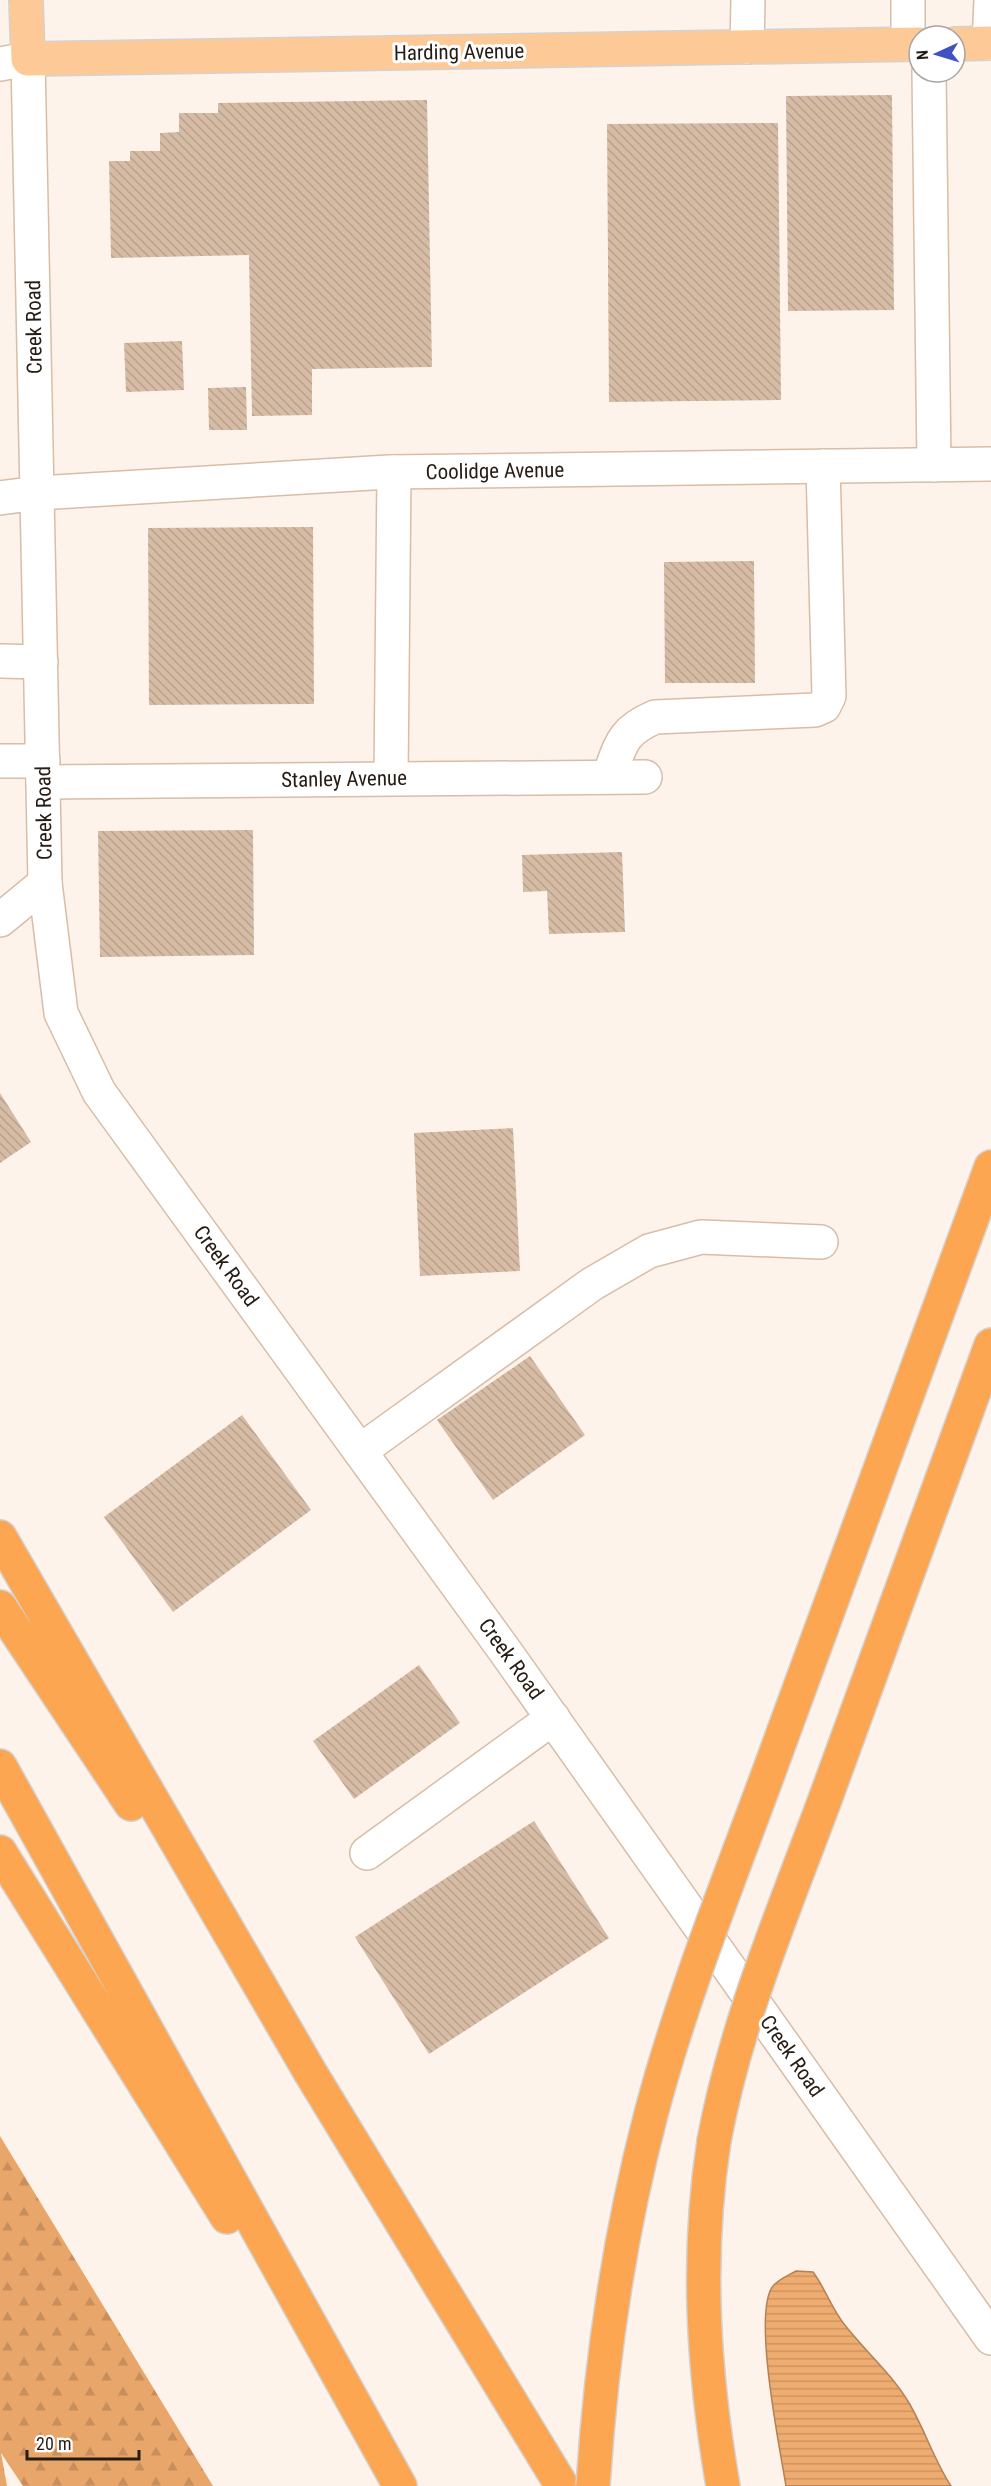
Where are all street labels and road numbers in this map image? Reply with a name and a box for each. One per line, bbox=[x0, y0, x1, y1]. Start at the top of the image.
street label: Harding Avenue bbox=[394, 39, 525, 65]
street label: Creek Road bbox=[21, 280, 47, 374]
street label: Coolidge Avenue bbox=[426, 458, 565, 484]
street label: Creek Road bbox=[31, 766, 57, 860]
street label: Stanley Avenue bbox=[281, 766, 407, 792]
street label: Creek Road bbox=[189, 1221, 263, 1311]
street label: Creek Road bbox=[474, 1614, 548, 1704]
street label: Creek Road bbox=[755, 2011, 829, 2101]

